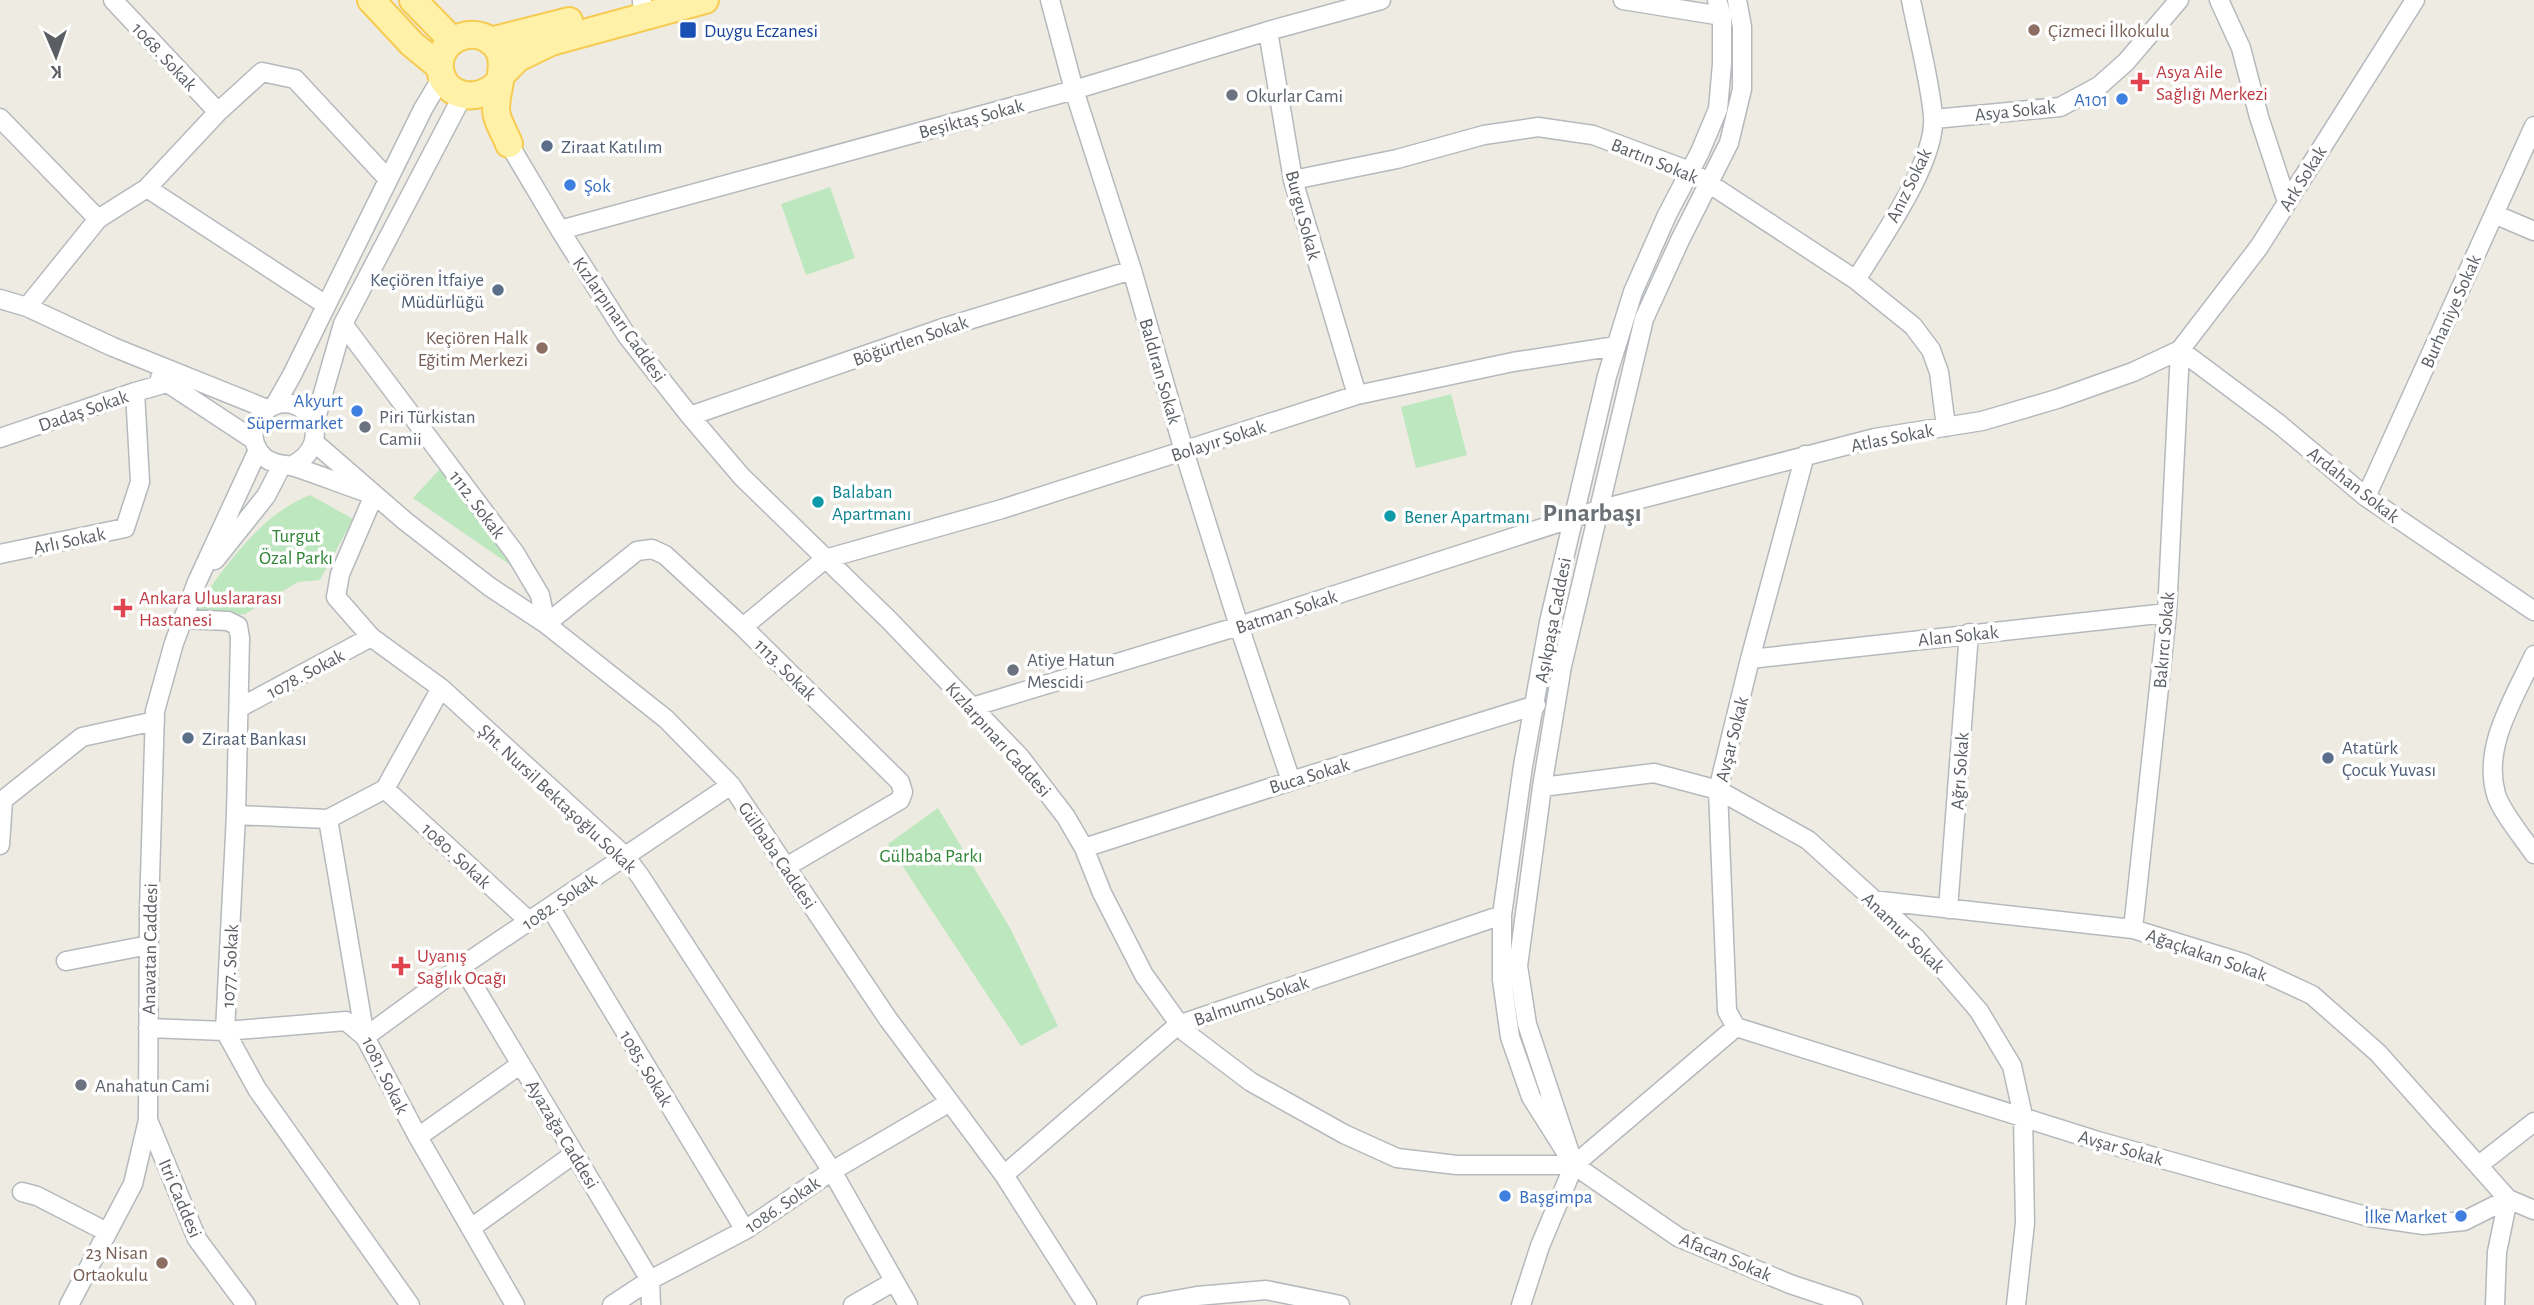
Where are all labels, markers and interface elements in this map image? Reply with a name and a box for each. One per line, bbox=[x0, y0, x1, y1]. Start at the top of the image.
street label: 1068. Sokak bbox=[128, 19, 200, 95]
marker: Duygu Eczanesi bbox=[678, 20, 698, 40]
north arrow bbox=[21, 21, 91, 91]
place label: Çizmeci İlkokulu bbox=[2048, 21, 2170, 41]
place label: Duygu Eczanesi bbox=[704, 22, 818, 41]
marker: Çizmeci İlkokulu bbox=[2026, 22, 2042, 38]
text: K bbox=[50, 62, 62, 81]
place label: Asya Aile Sağlığı Merkezi bbox=[2156, 63, 2268, 104]
marker: Asya Aile Sağlığı Merkezi bbox=[2130, 72, 2150, 92]
marker: Okurlar Cami bbox=[1224, 87, 1240, 103]
place label: Okurlar Cami bbox=[1246, 87, 1343, 106]
place label: A101 bbox=[2074, 91, 2108, 110]
marker: A101 bbox=[2114, 91, 2130, 107]
street label: Beşiktaş Sokak bbox=[917, 96, 1026, 143]
street label: Asya Sokak bbox=[1974, 98, 2057, 125]
street label: Bartın Sokak bbox=[1608, 135, 1701, 188]
marker: Ziraat Katılım bbox=[539, 138, 555, 154]
place label: Ziraat Katılım bbox=[561, 138, 662, 157]
street label: Ark Sokak bbox=[2276, 143, 2331, 215]
street label: Anız Sokak bbox=[1883, 145, 1936, 226]
street label: Burgu Sokak bbox=[1282, 169, 1324, 262]
marker: Şok bbox=[562, 177, 578, 193]
place label: Şok bbox=[584, 177, 611, 196]
street label: Burhaniye Sokak bbox=[2418, 252, 2485, 371]
street label: Kızlarpınarı Caddesi bbox=[569, 254, 669, 386]
place label: Keçiören İtfaiye Müdürlüğü bbox=[370, 270, 484, 312]
marker: Keçiören İtfaiye Müdürlüğü bbox=[490, 282, 506, 298]
street label: Böğürtlen Sokak bbox=[851, 313, 971, 370]
street label: Baldıran Sokak bbox=[1135, 316, 1184, 427]
place label: Keçiören Halk Eğitim Merkezi bbox=[418, 329, 528, 370]
marker: Keçiören Halk Eğitim Merkezi bbox=[534, 340, 550, 356]
street label: Dadaş Sokak bbox=[36, 387, 131, 436]
place label: Akyurt Süpermarket bbox=[247, 392, 343, 433]
marker: Akyurt Süpermarket bbox=[349, 403, 365, 419]
place label: Piri Türkistan Camii bbox=[379, 408, 476, 449]
street label: Bolayır Sokak bbox=[1169, 417, 1268, 466]
marker: Piri Türkistan Camii bbox=[357, 419, 373, 435]
street label: Atlas Sokak bbox=[1849, 421, 1936, 456]
street label: Ardahan Sokak bbox=[2304, 444, 2403, 527]
street label: 1112. Sokak bbox=[445, 467, 508, 543]
place label: Balaban Apartmanı bbox=[832, 483, 911, 524]
marker: Balaban Apartmanı bbox=[810, 494, 826, 510]
district label: Pınarbaşı bbox=[1543, 500, 1641, 526]
marker: Bener Apartmanı bbox=[1382, 508, 1398, 524]
place label: Bener Apartmanı bbox=[1404, 508, 1530, 527]
street label: Arlı Sokak bbox=[32, 525, 107, 558]
park label: Turgut Özal Parkı bbox=[259, 527, 333, 568]
street label: Aşıkpaşa Caddesi bbox=[1532, 556, 1575, 685]
street label: Batman Sokak bbox=[1233, 587, 1340, 638]
place label: Ankara Uluslararası Hastanesi bbox=[139, 589, 282, 630]
street label: Bakırcı Sokak bbox=[2151, 591, 2178, 689]
marker: Ankara Uluslararası Hastanesi bbox=[113, 598, 133, 618]
street label: Alan Sokak bbox=[1917, 623, 2000, 650]
street label: 1113. Sokak bbox=[750, 636, 820, 705]
street label: 1078. Sokak bbox=[264, 646, 348, 703]
place label: Atiye Hatun Mescidi bbox=[1027, 651, 1115, 692]
marker: Atiye Hatun Mescidi bbox=[1005, 662, 1021, 678]
street label: Kızlarpınarı Caddesi bbox=[941, 679, 1054, 801]
street label: Avşar Sokak bbox=[1713, 694, 1752, 784]
street label: Şht. Nursil Bektaşoğlu Sokak bbox=[474, 721, 640, 877]
marker: Ziraat Bankası bbox=[180, 730, 196, 746]
place label: Ziraat Bankası bbox=[202, 730, 307, 749]
street label: Ağrı Sokak bbox=[1948, 731, 1973, 811]
place label: Atatürk Çocuk Yuvası bbox=[2342, 739, 2436, 780]
marker: Atatürk Çocuk Yuvası bbox=[2320, 750, 2336, 766]
street label: Buca Sokak bbox=[1267, 755, 1352, 798]
street label: Gülbaba Caddesi bbox=[734, 799, 819, 913]
street label: 1080. Sokak bbox=[418, 820, 494, 893]
park label: Gülbaba Parkı bbox=[879, 847, 983, 866]
street label: 1082. Sokak bbox=[519, 870, 601, 934]
street label: Anavatan Caddesi bbox=[140, 883, 161, 1015]
street label: Anamur Sokak bbox=[1858, 889, 1948, 977]
street label: 1077. Sokak bbox=[219, 924, 242, 1008]
street label: Ağaçkakan Sokak bbox=[2144, 926, 2270, 985]
place label: Uyanış Sağlık Ocağı bbox=[417, 947, 507, 988]
marker: Uyanış Sağlık Ocağı bbox=[391, 956, 411, 976]
street label: Balmumu Sokak bbox=[1192, 973, 1312, 1030]
street label: 1085. Sokak bbox=[616, 1028, 676, 1110]
street label: 1081. Sokak bbox=[358, 1034, 412, 1118]
marker: Anahatun Cami bbox=[73, 1077, 89, 1093]
place label: Anahatun Cami bbox=[95, 1077, 210, 1096]
street label: Ayazağa Caddesi bbox=[522, 1077, 602, 1193]
street label: Avşar Sokak bbox=[2076, 1127, 2165, 1170]
street label: Itri Caddesi bbox=[155, 1156, 205, 1241]
street label: 1086. Sokak bbox=[742, 1173, 824, 1237]
marker: Başgimpa bbox=[1497, 1188, 1513, 1204]
place label: Başgimpa bbox=[1519, 1188, 1593, 1207]
place label: İlke Market bbox=[2364, 1207, 2447, 1227]
marker: İlke Market bbox=[2453, 1208, 2469, 1224]
street label: Afacan Sokak bbox=[1677, 1230, 1774, 1285]
place label: 23 Nisan Ortaokulu bbox=[73, 1244, 148, 1285]
marker: 23 Nisan Ortaokulu bbox=[154, 1255, 170, 1271]

